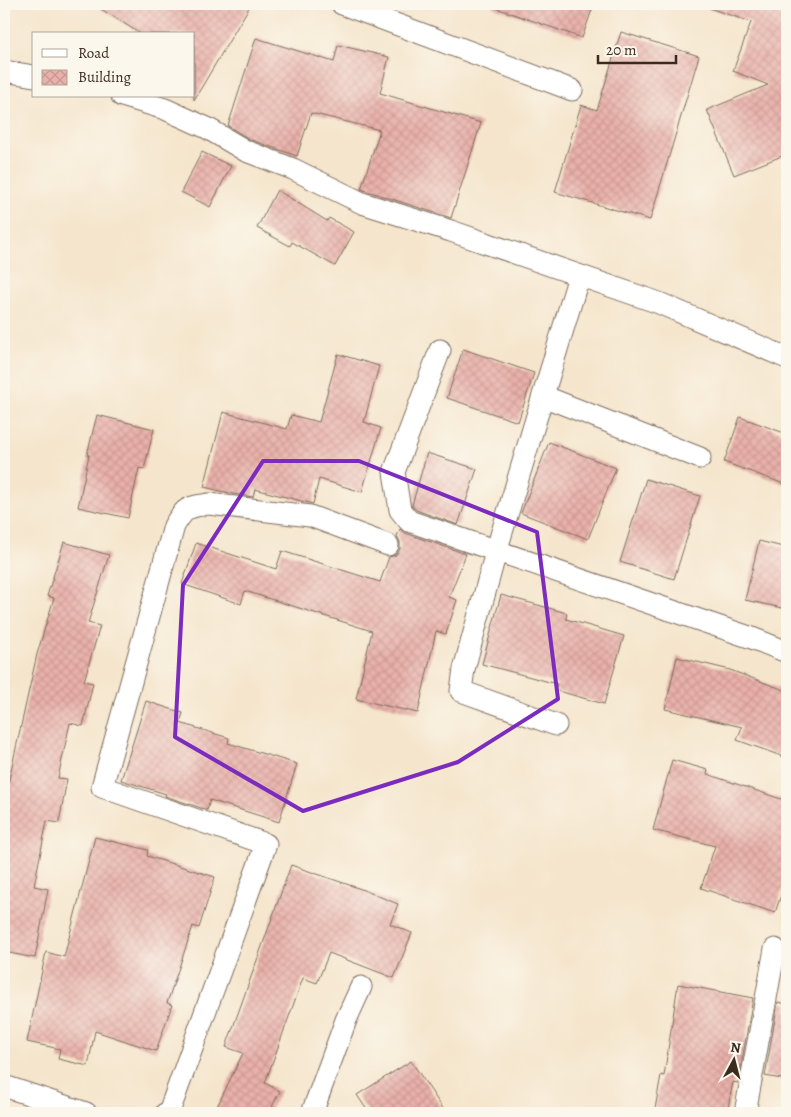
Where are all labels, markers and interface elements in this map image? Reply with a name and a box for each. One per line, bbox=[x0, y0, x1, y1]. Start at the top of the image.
legend bbox=[32, 32, 195, 98]
scale bar bbox=[598, 32, 676, 64]
text: 20 m bbox=[606, 40, 637, 60]
text: Road bbox=[78, 43, 110, 63]
text: Building bbox=[78, 67, 131, 87]
north arrow bbox=[708, 1034, 758, 1084]
text: N bbox=[729, 1038, 742, 1058]

